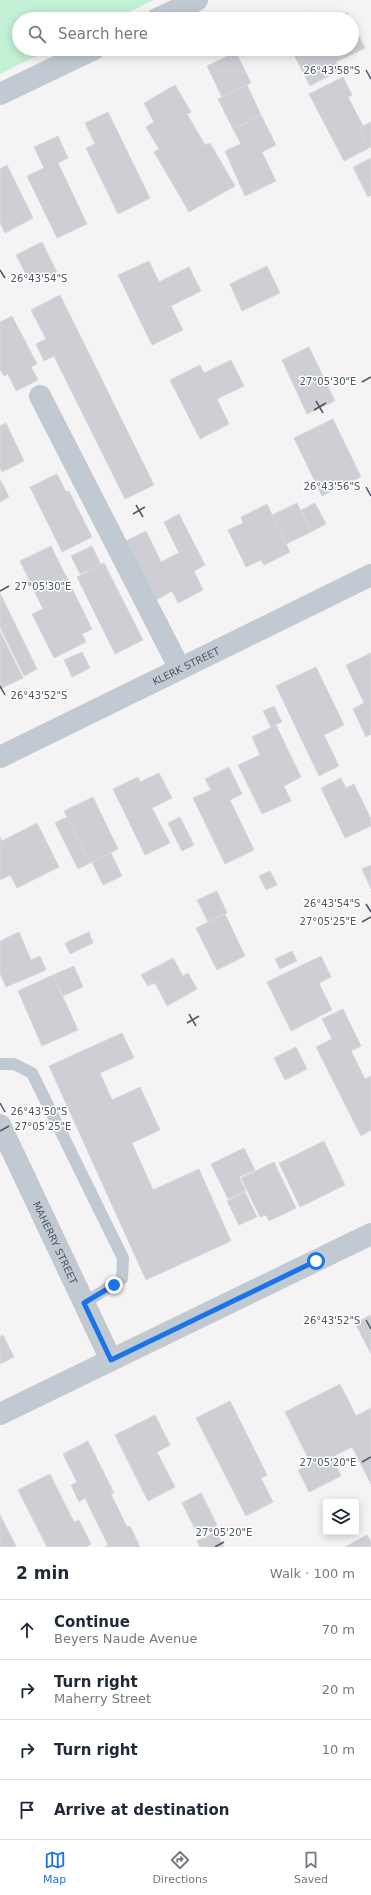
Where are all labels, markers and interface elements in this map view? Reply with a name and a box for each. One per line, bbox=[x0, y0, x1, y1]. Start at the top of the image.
search box bbox=[12, 12, 359, 56]
icon: search bbox=[26, 23, 48, 45]
text: Search here bbox=[58, 25, 148, 43]
text: 26°43'58"S bbox=[304, 65, 360, 76]
text: 26°43'54"S bbox=[11, 273, 67, 284]
text: 27°05'30"E bbox=[300, 376, 356, 387]
text: 26°43'56"S bbox=[304, 481, 360, 492]
text: 27°05'30"E bbox=[15, 581, 71, 592]
street label: KLERK STREET bbox=[150, 644, 222, 687]
text: 26°43'52"S bbox=[11, 690, 67, 701]
text: 26°43'54"S bbox=[304, 898, 360, 909]
text: 27°05'25"E bbox=[300, 916, 356, 927]
text: 26°43'50"S bbox=[11, 1106, 67, 1117]
text: 27°05'25"E bbox=[15, 1121, 71, 1132]
street label: MAHERRY STREET bbox=[31, 1199, 80, 1286]
route start bbox=[307, 1252, 325, 1270]
route end bbox=[105, 1276, 123, 1294]
text: 26°43'52"S bbox=[304, 1315, 360, 1326]
text: 27°05'20"E bbox=[300, 1457, 356, 1468]
map controls bbox=[323, 1499, 359, 1535]
button: layers bbox=[323, 1499, 359, 1535]
text: 27°05'20"E bbox=[196, 1527, 252, 1538]
text: 2 min bbox=[16, 1563, 69, 1583]
text: Walk · 100 m bbox=[270, 1566, 355, 1581]
text: Continue bbox=[54, 1613, 130, 1631]
icon: ahead bbox=[16, 1619, 38, 1641]
text: 70 m bbox=[322, 1622, 355, 1637]
text: Beyers Naude Avenue bbox=[54, 1631, 197, 1646]
text: Turn right bbox=[54, 1673, 138, 1691]
icon: right bbox=[16, 1679, 38, 1701]
text: 20 m bbox=[322, 1682, 355, 1697]
text: Maherry Street bbox=[54, 1691, 151, 1706]
icon: right bbox=[16, 1739, 38, 1761]
text: Turn right bbox=[54, 1741, 138, 1759]
text: 10 m bbox=[322, 1742, 355, 1757]
icon: arrive bbox=[16, 1799, 38, 1821]
text: Arrive at destination bbox=[54, 1801, 229, 1819]
tab: Map bbox=[43, 1849, 66, 1886]
tab: Directions bbox=[152, 1849, 208, 1886]
tab: Saved bbox=[294, 1849, 328, 1886]

